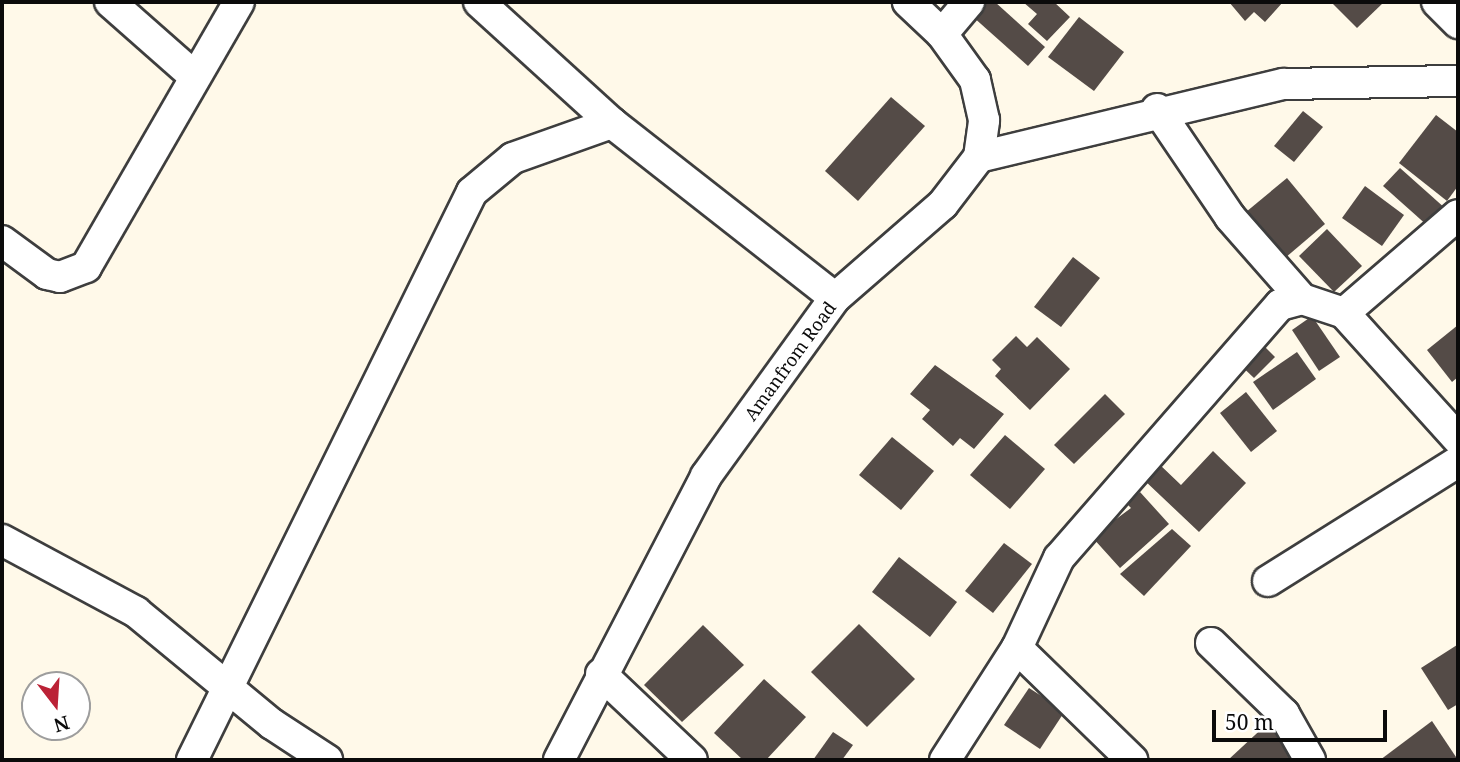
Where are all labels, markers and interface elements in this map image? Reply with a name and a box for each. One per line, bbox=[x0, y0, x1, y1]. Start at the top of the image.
street label: Amanfrom Road bbox=[740, 297, 840, 425]
north arrow bbox=[21, 671, 91, 741]
scale bar bbox=[1215, 696, 1390, 740]
text: 50 m bbox=[1225, 708, 1274, 736]
text: N bbox=[51, 710, 73, 739]

